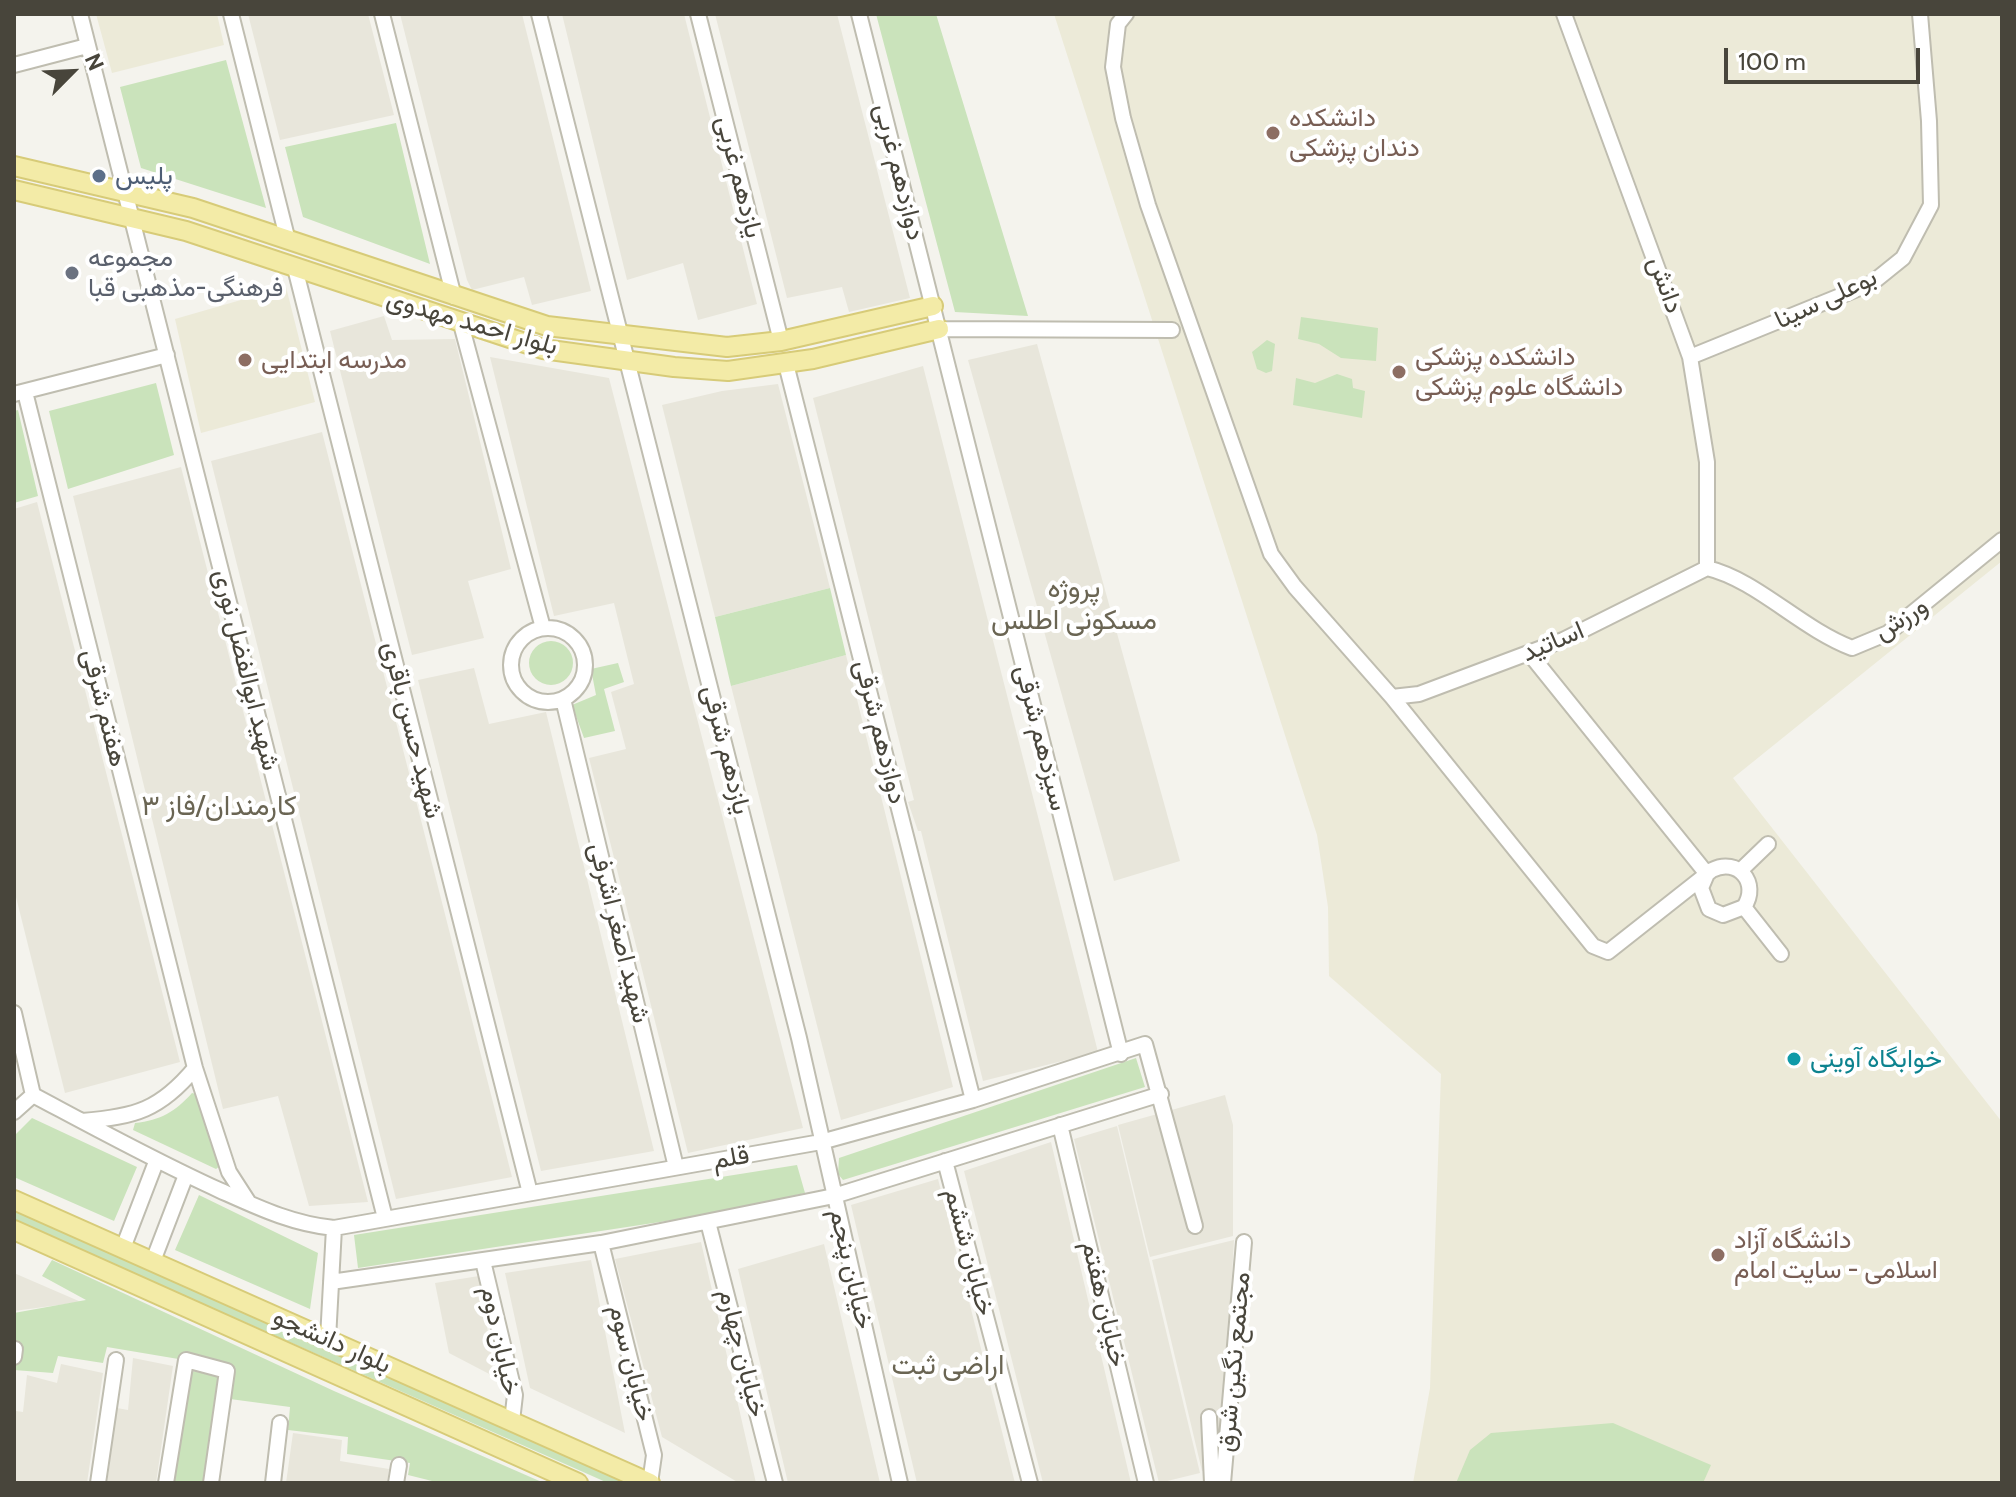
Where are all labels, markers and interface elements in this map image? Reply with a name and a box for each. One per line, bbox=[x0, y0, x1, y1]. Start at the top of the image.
north arrow bbox=[32, 32, 112, 112]
scale bar bbox=[1728, 32, 1924, 82]
text: 100 m bbox=[1738, 47, 1806, 76]
text: N bbox=[79, 49, 110, 75]
street label: دوازدهم غربی bbox=[867, 100, 931, 244]
place label: دانشکده دندان پزشکی bbox=[1289, 102, 1420, 164]
street label: یازدهم غربی bbox=[709, 113, 769, 241]
marker: دانشکده دندان پزشکی bbox=[1264, 124, 1282, 142]
place label: پلیس bbox=[115, 160, 173, 192]
marker: پلیس bbox=[90, 167, 108, 185]
place label: مجموعه فرهنگی-مذهبی قبا bbox=[88, 242, 283, 304]
street label: دانش bbox=[1640, 252, 1690, 318]
street label: بوعلی سینا bbox=[1770, 262, 1882, 336]
marker: مجموعه فرهنگی-مذهبی قبا bbox=[63, 264, 81, 282]
street label: بلوار احمد مهدوی bbox=[383, 284, 561, 362]
place label: دانشکده پزشکی دانشگاه علوم پزشکی bbox=[1415, 341, 1623, 402]
place label: مدرسه ابتدایی bbox=[261, 344, 407, 376]
marker: مدرسه ابتدایی bbox=[236, 351, 254, 369]
marker: دانشکده پزشکی دانشگاه علوم پزشکی bbox=[1390, 363, 1408, 381]
street label: شهید ابوالفضل نوری bbox=[206, 566, 286, 774]
district label: پروژه مسکونی اطلس bbox=[991, 572, 1157, 638]
street label: ورزش bbox=[1868, 590, 1934, 648]
street label: اساتید bbox=[1517, 615, 1589, 669]
street label: شهید حسن باقری bbox=[375, 638, 449, 822]
street label: هفتم شرقی bbox=[74, 646, 134, 770]
street label: دوازدهم شرقی bbox=[847, 657, 913, 807]
street label: سیزدهم شرقی bbox=[1008, 662, 1074, 814]
street label: یازدهم شرقی bbox=[695, 682, 757, 818]
district label: کارمندان/فاز ۳ bbox=[141, 790, 297, 824]
street label: شهید اصغر اشرفی bbox=[582, 840, 656, 1026]
place label: خوابگاه آوینی bbox=[1810, 1043, 1942, 1075]
marker: خوابگاه آوینی bbox=[1785, 1050, 1803, 1068]
street label: قلم bbox=[710, 1139, 752, 1177]
street label: خیابان ششم bbox=[937, 1185, 1001, 1319]
street label: خیابان پنجم bbox=[822, 1206, 880, 1332]
place label: دانشگاه آزاد اسلامی - سایت امام bbox=[1734, 1224, 1938, 1286]
street label: خیابان هفتم bbox=[1074, 1238, 1134, 1370]
marker: دانشگاه آزاد اسلامی - سایت امام bbox=[1709, 1246, 1727, 1264]
street label: مجتمع نگین شرق bbox=[1211, 1271, 1257, 1453]
street label: خیابان دوم bbox=[473, 1283, 527, 1399]
street label: خیابان چهارم bbox=[711, 1286, 773, 1420]
street label: بلوار دانشجو bbox=[268, 1301, 396, 1381]
street label: خیابان سوم bbox=[601, 1301, 661, 1425]
district label: اراضی ثبت bbox=[892, 1349, 1004, 1383]

